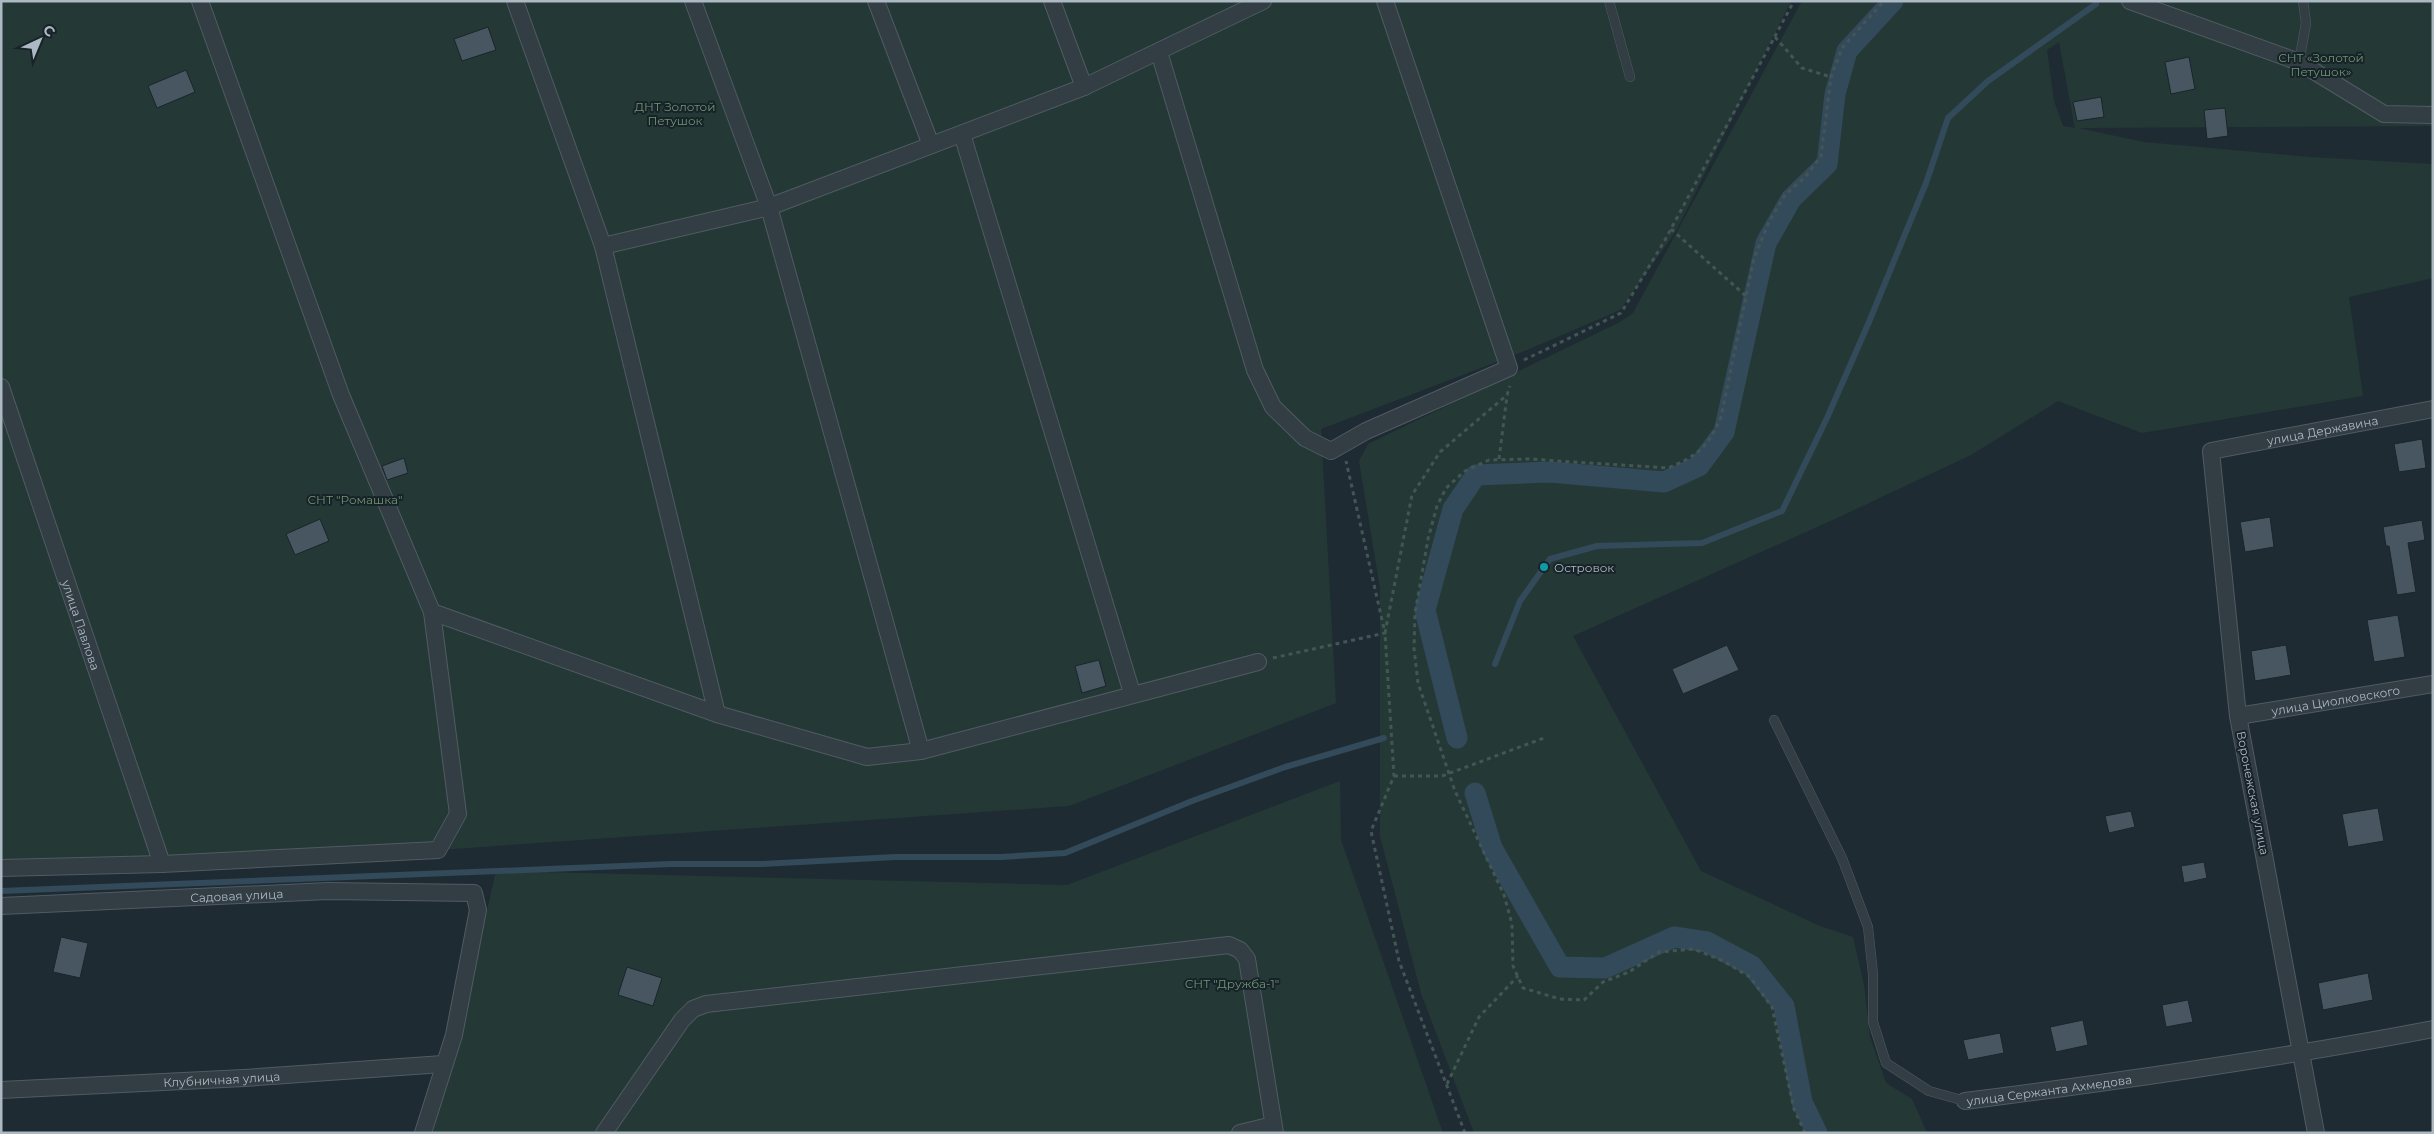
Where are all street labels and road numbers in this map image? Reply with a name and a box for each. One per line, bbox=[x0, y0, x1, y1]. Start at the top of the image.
street label: улица Державина bbox=[2265, 412, 2379, 448]
street label: улица Павлова bbox=[59, 577, 103, 672]
street label: улица Циолковского bbox=[2269, 682, 2401, 718]
street label: Воронежская улица bbox=[2234, 730, 2272, 856]
street label: Садовая улица bbox=[190, 886, 284, 905]
street label: Клубничная улица bbox=[163, 1068, 281, 1089]
street label: улица Сержанта Ахмедова bbox=[1965, 1071, 2133, 1108]

